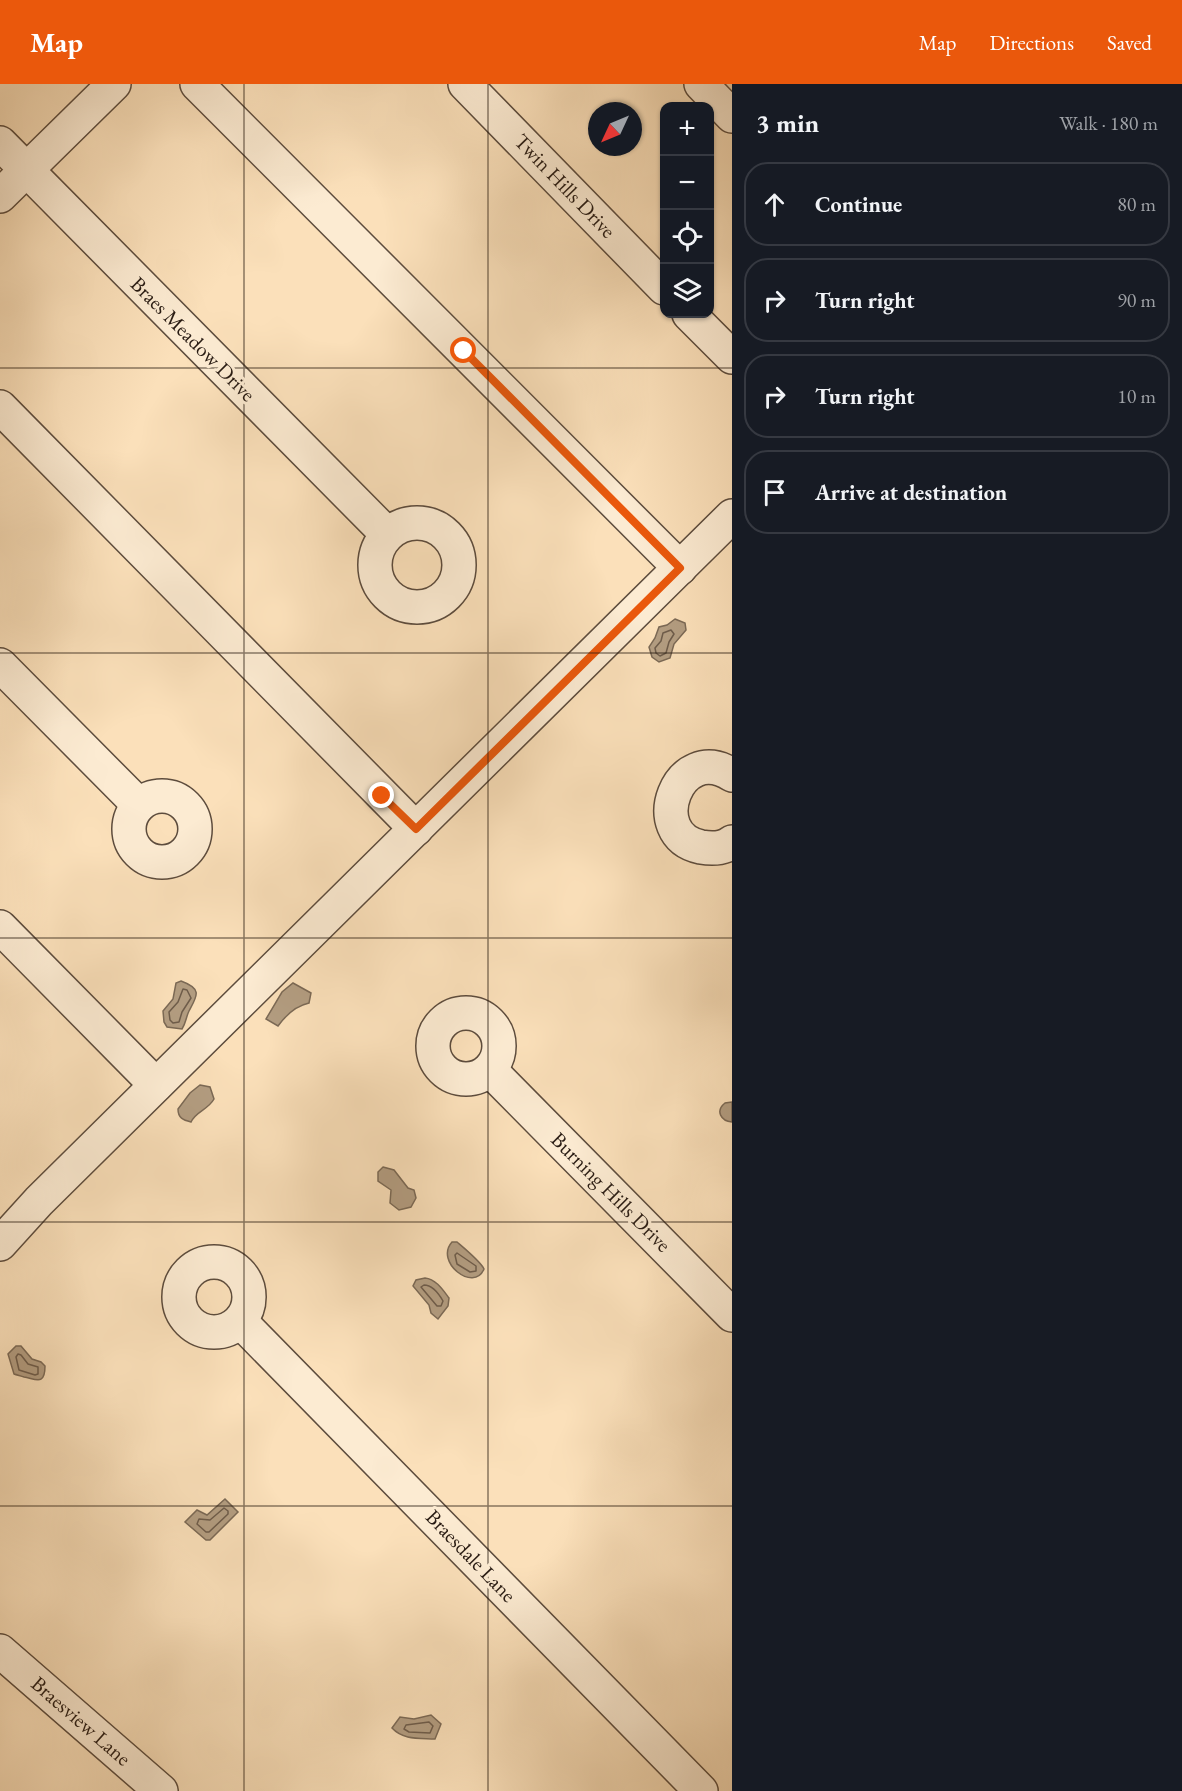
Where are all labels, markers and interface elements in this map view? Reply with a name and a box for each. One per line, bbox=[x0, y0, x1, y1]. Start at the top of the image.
text: Map bbox=[30, 24, 83, 60]
text: Map bbox=[919, 29, 956, 56]
text: Directions bbox=[989, 29, 1074, 56]
text: Saved bbox=[1107, 29, 1152, 56]
north arrow bbox=[588, 102, 642, 156]
map controls bbox=[660, 102, 714, 318]
button: + bbox=[660, 102, 714, 156]
text: 3 min bbox=[756, 106, 819, 140]
text: Walk · 180 m bbox=[1059, 110, 1158, 136]
street label: Twin Hills Drive bbox=[509, 128, 622, 244]
button: − bbox=[660, 156, 714, 210]
icon: ahead bbox=[758, 188, 791, 221]
text: Continue bbox=[815, 190, 902, 219]
text: 80 m bbox=[1117, 191, 1156, 217]
button: locate bbox=[660, 210, 714, 264]
button: layers bbox=[660, 264, 714, 318]
street label: Braes Meadow Drive bbox=[125, 270, 262, 407]
icon: right bbox=[758, 284, 791, 317]
text: Turn right bbox=[815, 286, 914, 315]
text: 90 m bbox=[1117, 287, 1156, 313]
route start bbox=[450, 337, 476, 363]
icon: right bbox=[758, 380, 791, 413]
text: Turn right bbox=[815, 382, 914, 411]
text: 10 m bbox=[1117, 383, 1156, 409]
icon: arrive bbox=[758, 476, 791, 509]
text: Arrive at destination bbox=[815, 478, 1007, 507]
route end bbox=[368, 782, 394, 808]
street label: Burning Hills Drive bbox=[546, 1126, 677, 1257]
street label: Braesdale Lane bbox=[420, 1503, 522, 1608]
street label: Braesview Lane bbox=[26, 1670, 137, 1771]

